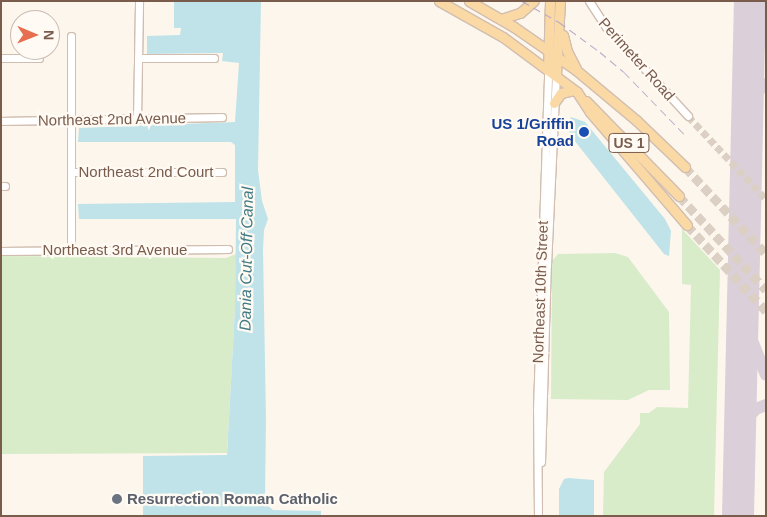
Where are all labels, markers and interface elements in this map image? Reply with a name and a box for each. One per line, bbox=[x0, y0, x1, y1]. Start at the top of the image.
north arrow bbox=[10, 10, 60, 60]
street label: Perimeter Road bbox=[595, 14, 679, 104]
text: N bbox=[41, 30, 57, 40]
street label: Northeast 2nd Avenue bbox=[37, 109, 187, 129]
place label: US 1/Griffin Road bbox=[491, 114, 574, 149]
marker: US 1/Griffin Road bbox=[578, 126, 590, 138]
road number: US 1 bbox=[608, 132, 650, 154]
street label: Northeast 2nd Court bbox=[78, 163, 214, 181]
water label: Dania Cut-Off Canal bbox=[236, 187, 258, 331]
street label: Northeast 10th Street bbox=[529, 220, 551, 364]
street label: Northeast 3rd Avenue bbox=[42, 241, 188, 259]
place label: Resurrection Roman Catholic bbox=[127, 490, 338, 508]
marker: Resurrection Roman Catholic bbox=[111, 493, 123, 505]

